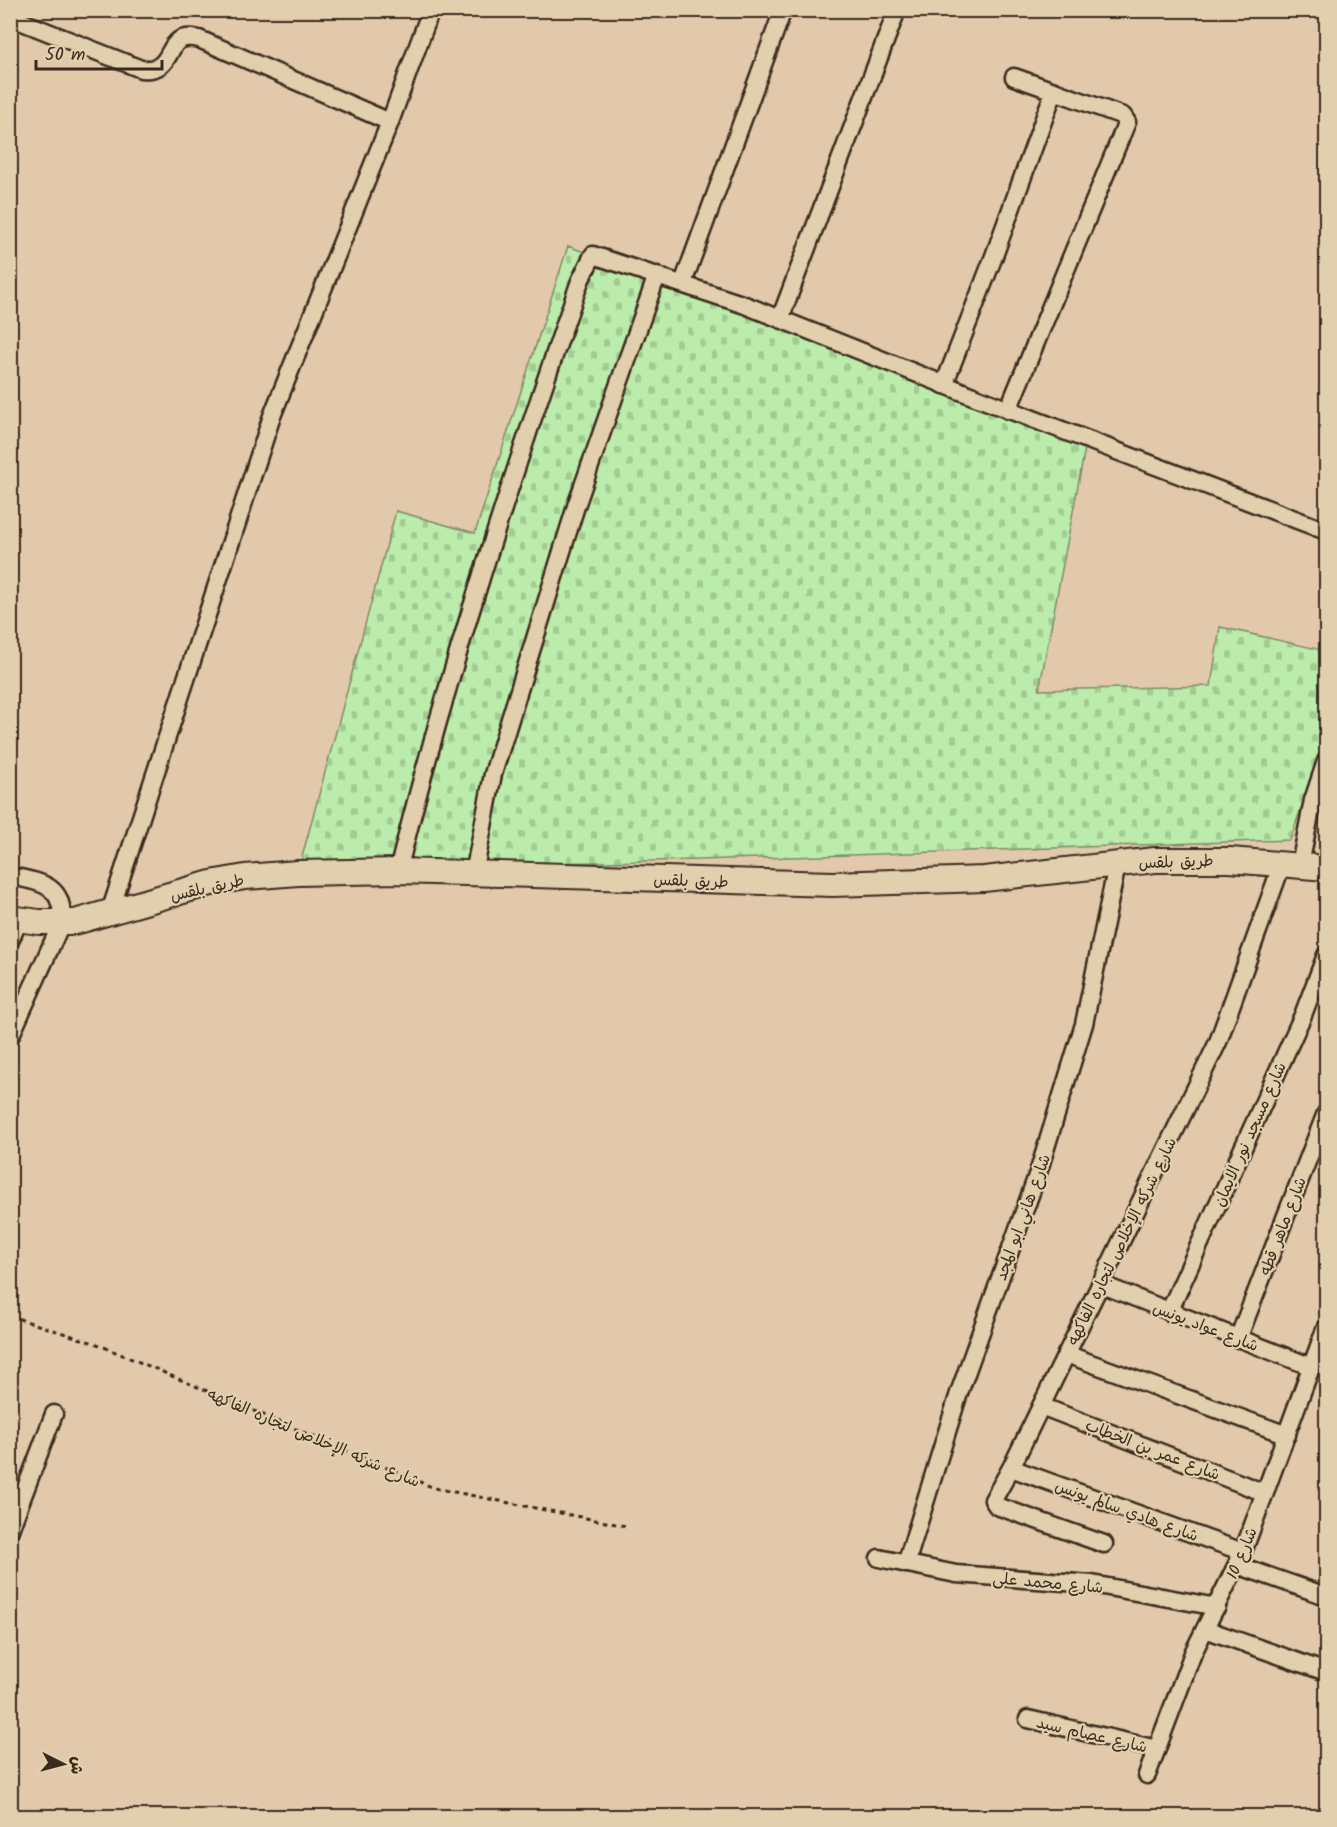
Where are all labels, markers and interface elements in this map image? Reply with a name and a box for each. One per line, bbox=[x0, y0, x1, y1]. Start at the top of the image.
scale bar bbox=[36, 33, 162, 71]
text: 50 m bbox=[45, 41, 85, 70]
street label: طريق بلقس bbox=[1138, 849, 1214, 876]
street label: طريق بلقس bbox=[168, 868, 247, 909]
street label: طريق بلقس bbox=[653, 868, 729, 895]
street label: شارع مسجد نور الايمان bbox=[1207, 1058, 1294, 1211]
street label: شارع شركه الإخلاص لتجاره الفاكهه bbox=[1061, 1133, 1184, 1350]
street label: شارع هاني ابو المجد bbox=[989, 1151, 1059, 1285]
street label: شارع ماهر قطه bbox=[1253, 1174, 1314, 1279]
street label: شارع عواد يونس bbox=[1149, 1296, 1262, 1359]
street label: شارع شركه الإخلاص لتجاره الفاكهه bbox=[203, 1382, 424, 1495]
street label: شارع عمر بن الخطاب bbox=[1081, 1413, 1224, 1488]
street label: شارع هادي سالم يونس bbox=[1051, 1474, 1202, 1549]
street label: شارع 10 bbox=[1220, 1524, 1264, 1583]
street label: شارع محمد على bbox=[992, 1566, 1104, 1601]
street label: شارع عصام سيد bbox=[1034, 1711, 1150, 1760]
north arrow bbox=[33, 1734, 93, 1794]
text: ش bbox=[63, 1755, 90, 1775]

